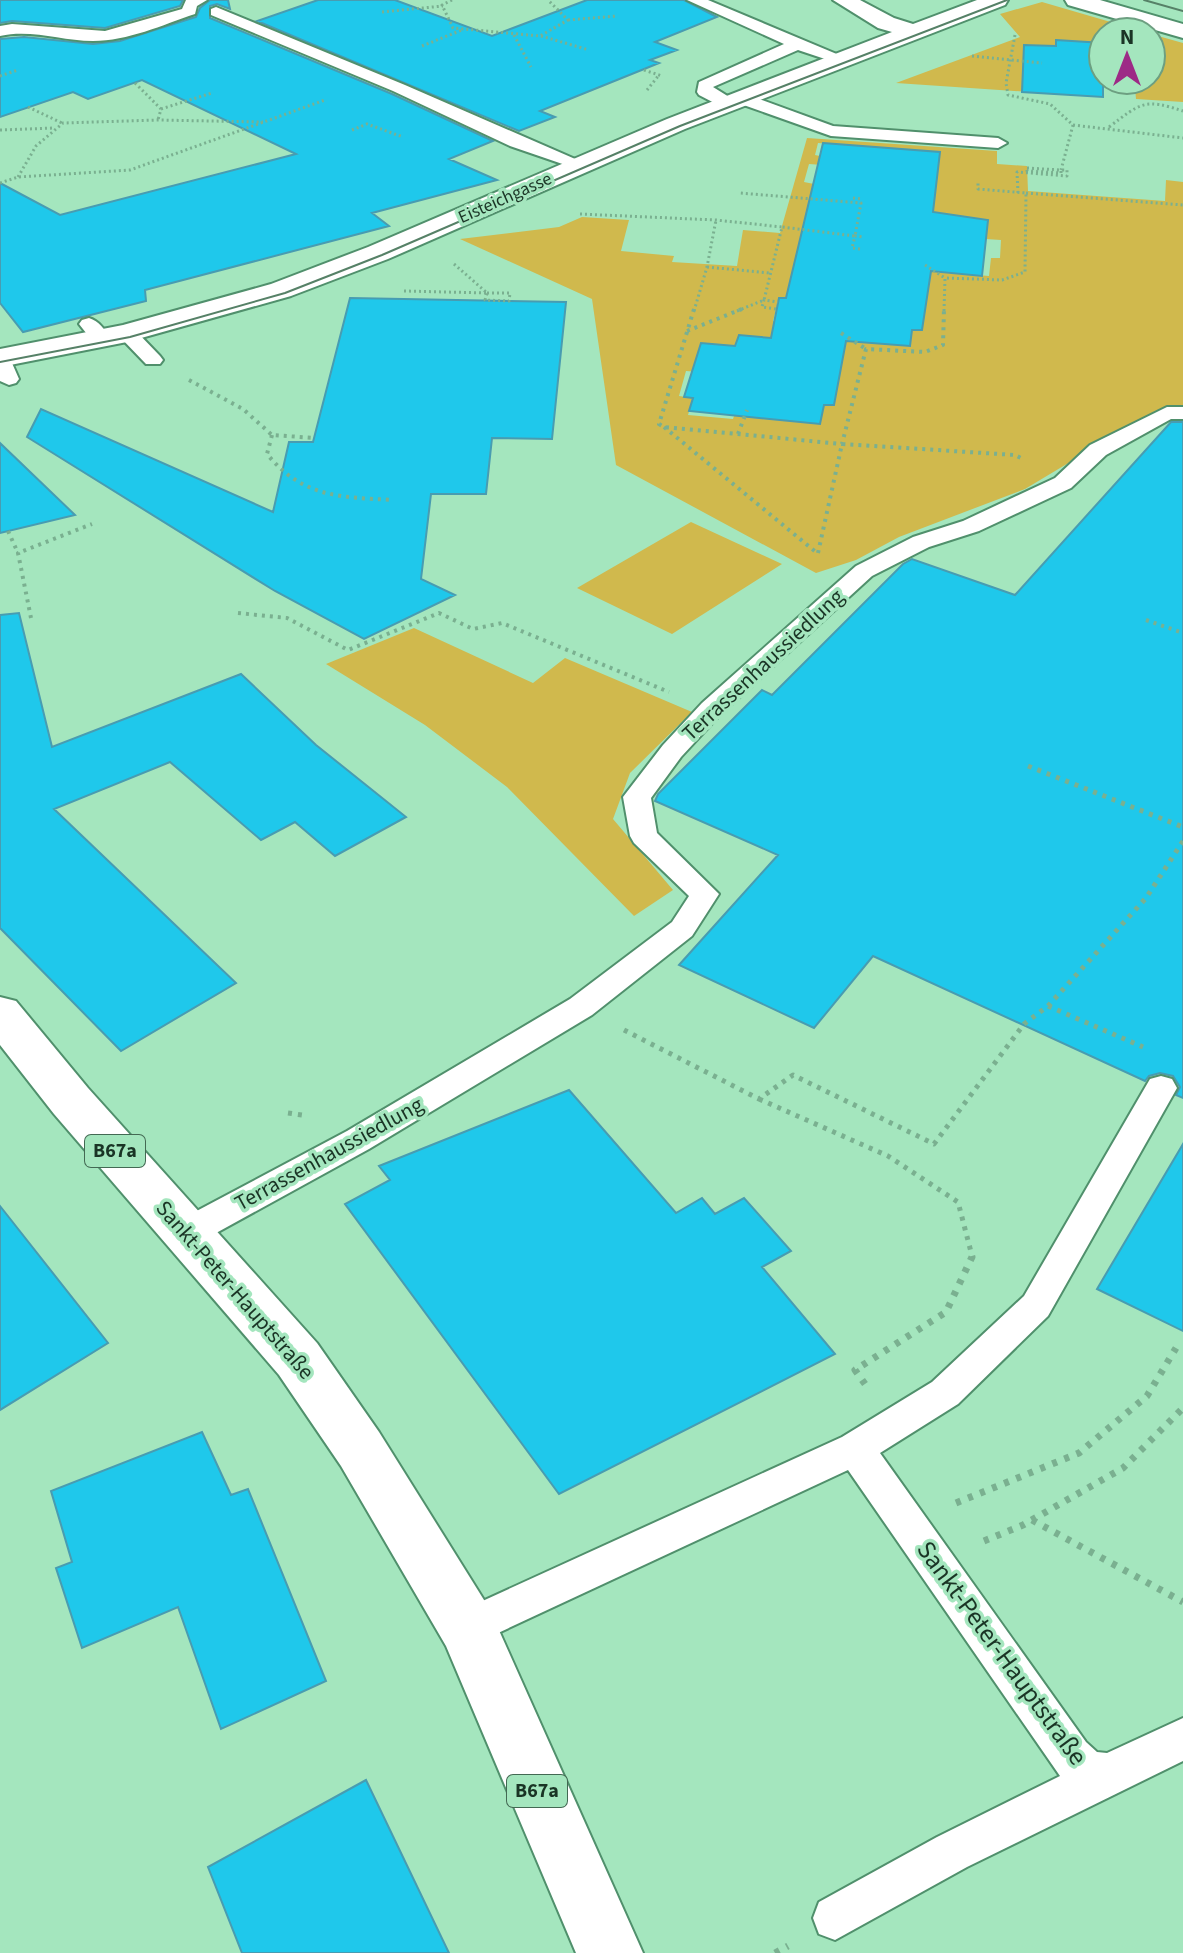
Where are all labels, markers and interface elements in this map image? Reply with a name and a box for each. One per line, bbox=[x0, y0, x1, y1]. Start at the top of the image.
north arrow bbox=[1087, 16, 1167, 96]
text: N bbox=[1120, 21, 1134, 53]
street label: Eisteichgasse bbox=[454, 166, 556, 230]
street label: Terrassenhaussiedlung bbox=[675, 581, 851, 749]
street label: Terrassenhaussiedlung bbox=[229, 1089, 429, 1219]
road number: B67a bbox=[85, 1135, 145, 1167]
street label: Sankt-Peter-Hauptstraße bbox=[148, 1193, 322, 1387]
street label: Sankt-Peter-Hauptstraße bbox=[908, 1533, 1096, 1773]
road number: B67a bbox=[507, 1775, 567, 1807]

